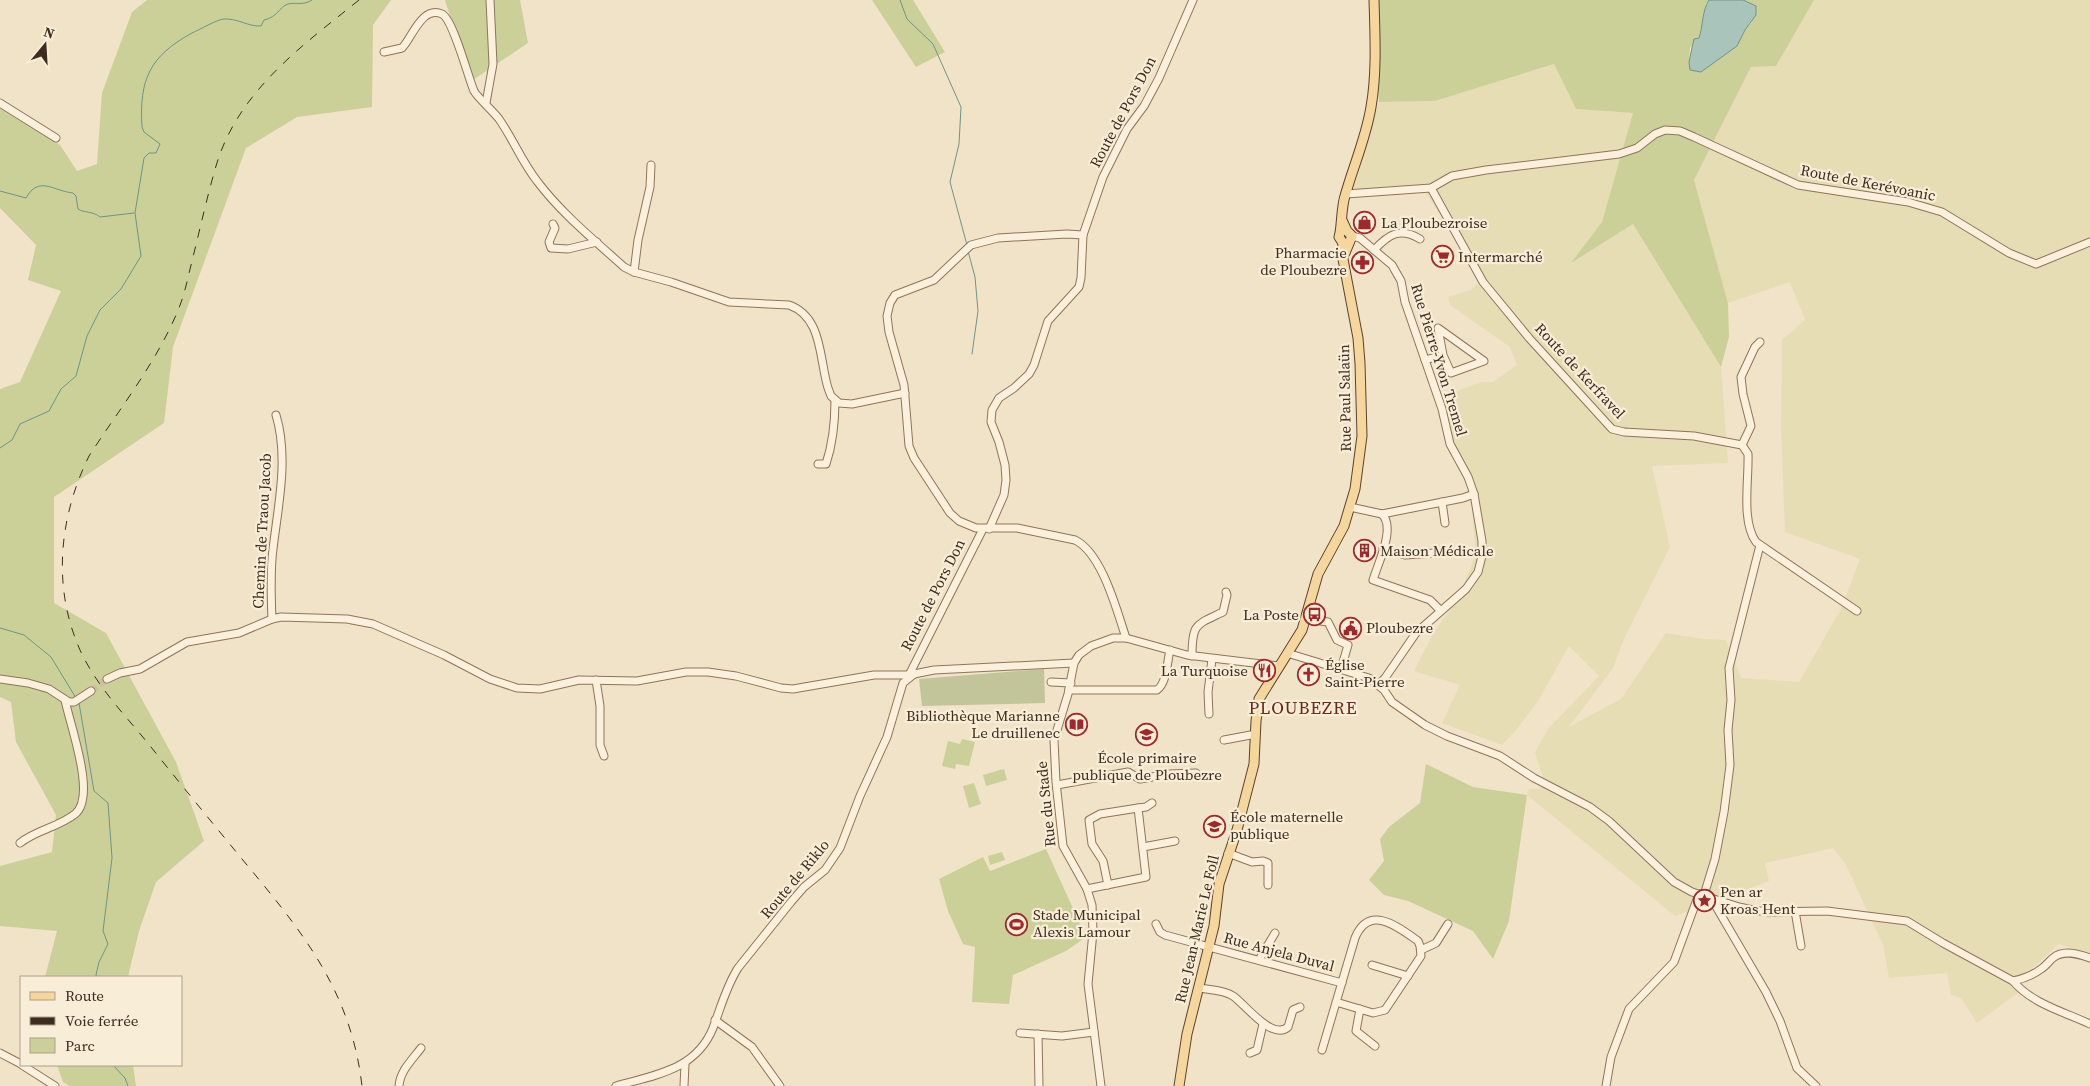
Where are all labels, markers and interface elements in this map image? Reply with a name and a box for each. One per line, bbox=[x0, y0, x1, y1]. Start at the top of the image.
north arrow bbox=[20, 20, 70, 70]
text: N bbox=[41, 22, 57, 44]
street label: Route de Pors Don bbox=[1084, 53, 1161, 171]
street label: Route de Kerévoanic bbox=[1799, 159, 1937, 206]
shop icon: La Ploubezroise bbox=[1353, 211, 1377, 235]
place label: La Ploubezroise bbox=[1381, 212, 1488, 233]
place label: Pharmacie de Ploubezre bbox=[1260, 242, 1347, 280]
supermarket icon: Intermarché bbox=[1430, 245, 1454, 269]
place label: Intermarché bbox=[1458, 246, 1543, 267]
pharmacy icon: Pharmacie de Ploubezre bbox=[1351, 250, 1375, 274]
street label: Rue Pierre-Yvon Tremel bbox=[1406, 281, 1473, 439]
street label: Route de Kerfravel bbox=[1530, 318, 1631, 424]
street label: Rue Paul Salaün bbox=[1333, 344, 1356, 452]
street label: Chemin de Traou Jacob bbox=[247, 453, 276, 609]
street label: Route de Pors Don bbox=[895, 535, 970, 654]
building icon: Maison Médicale bbox=[1352, 539, 1376, 563]
place label: Maison Médicale bbox=[1380, 540, 1494, 561]
bus stop icon: La Poste bbox=[1303, 603, 1327, 627]
place label: La Poste bbox=[1243, 604, 1299, 625]
public building icon: Ploubezre bbox=[1338, 616, 1362, 640]
place label: Ploubezre bbox=[1366, 617, 1433, 638]
place label: Église Saint-Pierre bbox=[1325, 654, 1405, 692]
restaurant icon: La Turquoise bbox=[1252, 659, 1276, 683]
place label: La Turquoise bbox=[1161, 660, 1248, 681]
church icon: Église Saint-Pierre bbox=[1297, 662, 1321, 686]
district label: PLOUBEZRE bbox=[1248, 695, 1358, 720]
place label: Bibliothèque Marianne Le druillenec bbox=[906, 705, 1060, 743]
library icon: Bibliothèque Marianne Le druillenec bbox=[1064, 713, 1088, 737]
school or university icon: École primaire publique de Ploubezre bbox=[1135, 723, 1159, 747]
place label: École primaire publique de Ploubezre bbox=[1072, 747, 1222, 785]
street label: Rue du Stade bbox=[1031, 760, 1060, 848]
place label: École maternelle publique bbox=[1230, 806, 1344, 844]
school or university icon: École maternelle publique bbox=[1202, 814, 1226, 838]
street label: Route de Riklo bbox=[755, 835, 834, 923]
street label: Rue Jean-Marie Le Foll bbox=[1169, 852, 1224, 1005]
place label: Pen ar Kroas Hent bbox=[1720, 881, 1795, 919]
place icon: Pen ar Kroas Hent bbox=[1692, 889, 1716, 913]
place label: Stade Municipal Alexis Lamour bbox=[1033, 904, 1141, 942]
sports icon: Stade Municipal Alexis Lamour bbox=[1005, 912, 1029, 936]
street label: Rue Anjela Duval bbox=[1221, 927, 1337, 977]
legend bbox=[20, 976, 182, 1066]
text: Route bbox=[65, 985, 104, 1006]
text: Voie ferrée bbox=[65, 1010, 139, 1031]
text: Parc bbox=[65, 1035, 95, 1056]

